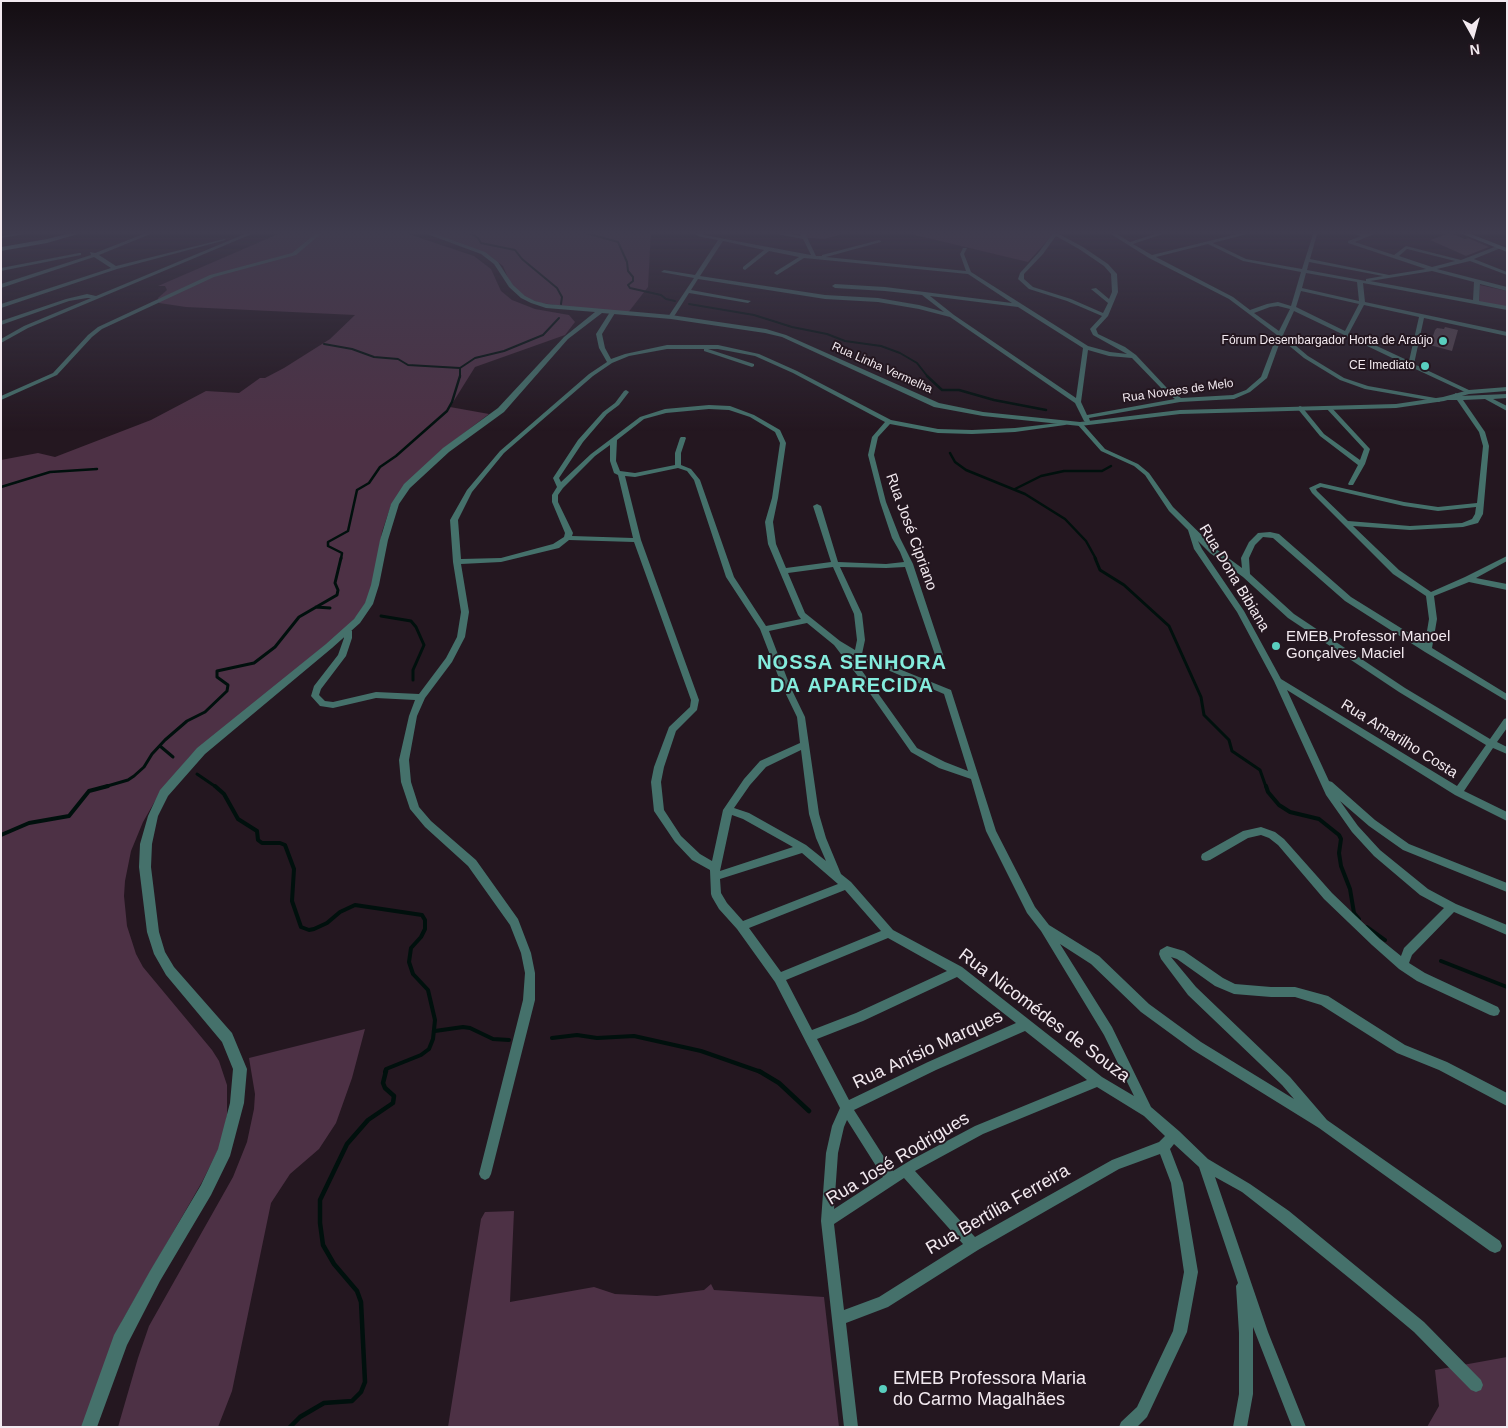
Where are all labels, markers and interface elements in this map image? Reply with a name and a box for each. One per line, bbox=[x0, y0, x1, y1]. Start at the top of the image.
north arrow bbox=[1448, 10, 1498, 60]
text: N bbox=[1469, 41, 1481, 58]
place label: Fórum Desembargador Horta de Araújo bbox=[1222, 334, 1433, 348]
marker: Fórum Desembargador Horta de Araújo bbox=[1437, 335, 1449, 347]
street label: Rua Linha Vermelha bbox=[829, 339, 935, 397]
place label: CE Imediato bbox=[1349, 359, 1415, 373]
marker: CE Imediato bbox=[1419, 360, 1431, 372]
street label: Rua Novaes de Melo bbox=[1122, 376, 1234, 406]
street label: Rua José Cipriano bbox=[881, 471, 941, 593]
street label: Rua Dona Bibiana bbox=[1195, 521, 1273, 635]
place label: EMEB Professor Manoel Gonçalves Maciel bbox=[1286, 628, 1450, 663]
marker: EMEB Professor Manoel Gonçalves Maciel bbox=[1270, 640, 1282, 652]
district label: NOSSA SENHORA DA APARECIDA bbox=[756, 651, 948, 698]
street label: Rua Amarilho Costa bbox=[1337, 696, 1461, 782]
street label: Rua Nicomédes de Souza bbox=[954, 944, 1134, 1088]
street label: Rua Anísio Marques bbox=[850, 1006, 1006, 1094]
street label: Rua José Rodrigues bbox=[823, 1108, 973, 1210]
street label: Rua Bertília Ferreira bbox=[922, 1160, 1074, 1260]
place label: EMEB Professora Maria do Carmo Magalhães bbox=[893, 1368, 1086, 1410]
marker: EMEB Professora Maria do Carmo Magalhães bbox=[877, 1383, 889, 1395]

